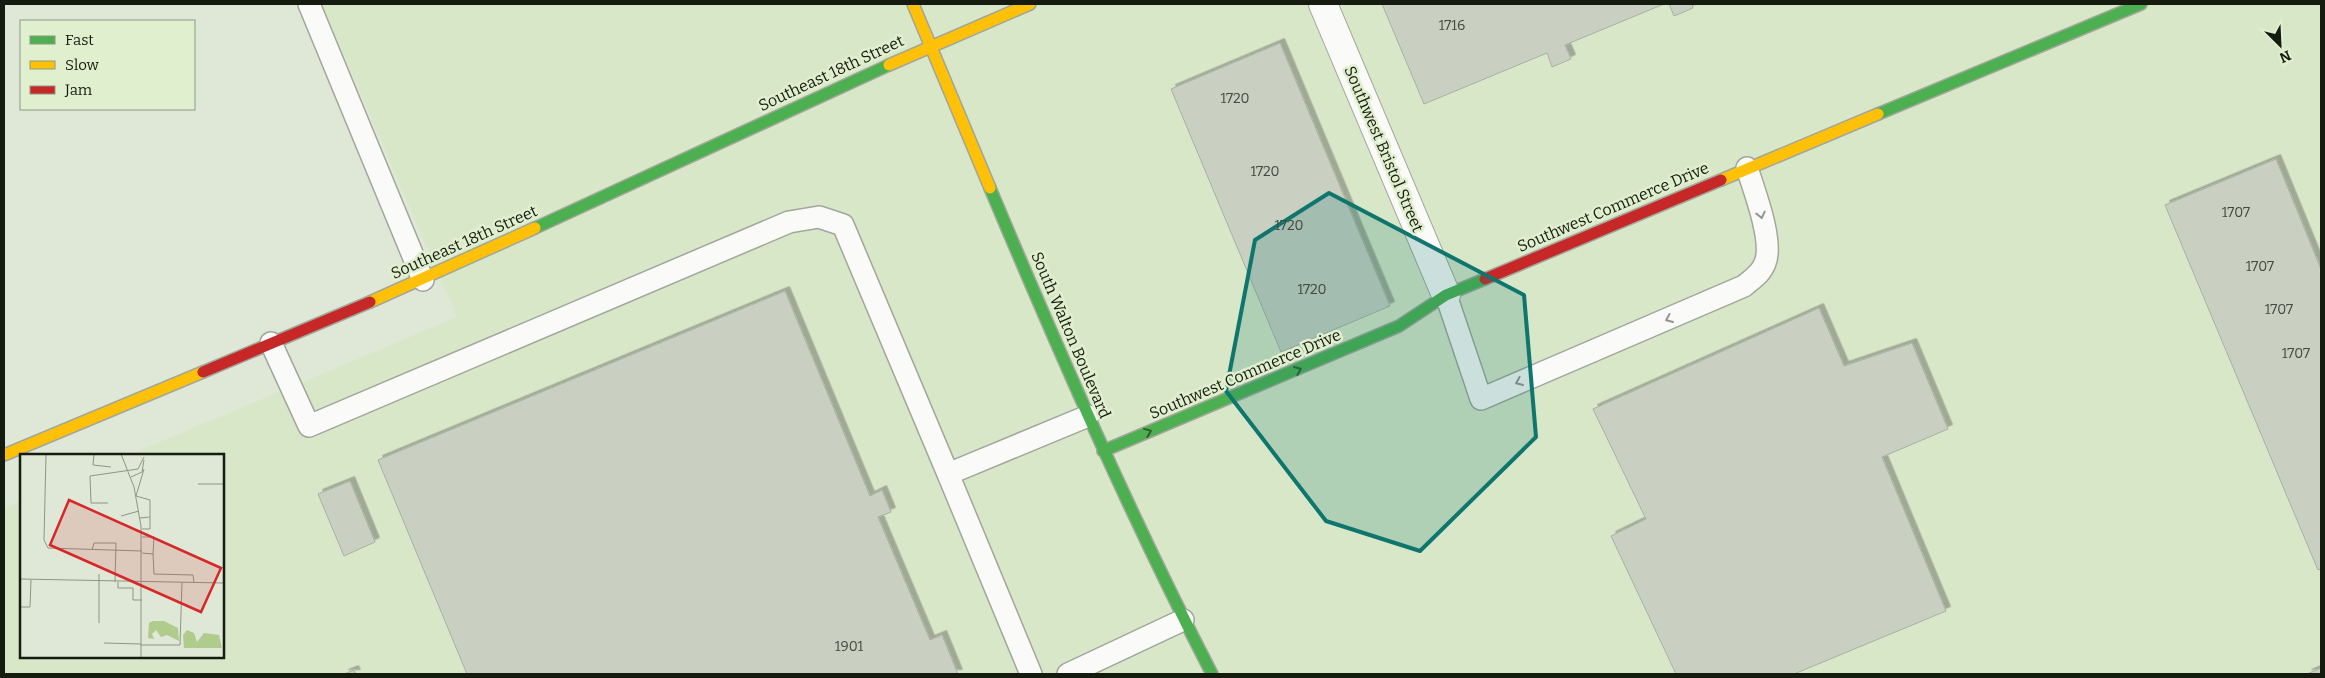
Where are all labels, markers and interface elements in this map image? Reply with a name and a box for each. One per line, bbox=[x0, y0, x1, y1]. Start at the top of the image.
house number: 1716 bbox=[1439, 17, 1465, 34]
legend bbox=[20, 20, 195, 110]
north arrow bbox=[2255, 20, 2305, 70]
text: Fast bbox=[65, 31, 94, 49]
street label: Southeast 18th Street bbox=[755, 31, 907, 115]
text: N bbox=[2277, 46, 2293, 66]
text: Slow bbox=[65, 56, 100, 74]
street label: Southwest Bristol Street bbox=[1340, 63, 1428, 235]
text: Jam bbox=[64, 81, 93, 99]
house number: 1720 bbox=[1220, 90, 1250, 107]
street label: Southwest Commerce Drive bbox=[1514, 158, 1712, 256]
house number: 1720 bbox=[1250, 163, 1280, 180]
street label: Southeast 18th Street bbox=[388, 201, 540, 283]
house number: 1707 bbox=[2222, 204, 2250, 221]
one-way arrow bbox=[1755, 211, 1766, 220]
house number: 1720 bbox=[1274, 217, 1304, 234]
street label: South Walton Boulevard bbox=[1027, 249, 1115, 422]
house number: 1707 bbox=[2246, 258, 2274, 275]
house number: 1720 bbox=[1297, 281, 1327, 298]
house number: 1707 bbox=[2265, 301, 2293, 318]
one-way arrow bbox=[1665, 313, 1674, 324]
street label: Southwest Commerce Drive bbox=[1146, 325, 1344, 423]
house number: 1707 bbox=[2282, 345, 2310, 362]
one-way arrow bbox=[1293, 365, 1302, 376]
one-way arrow bbox=[1515, 376, 1524, 387]
one-way arrow bbox=[1143, 428, 1152, 439]
inset map bbox=[20, 454, 224, 658]
house number: 1901 bbox=[835, 638, 864, 655]

